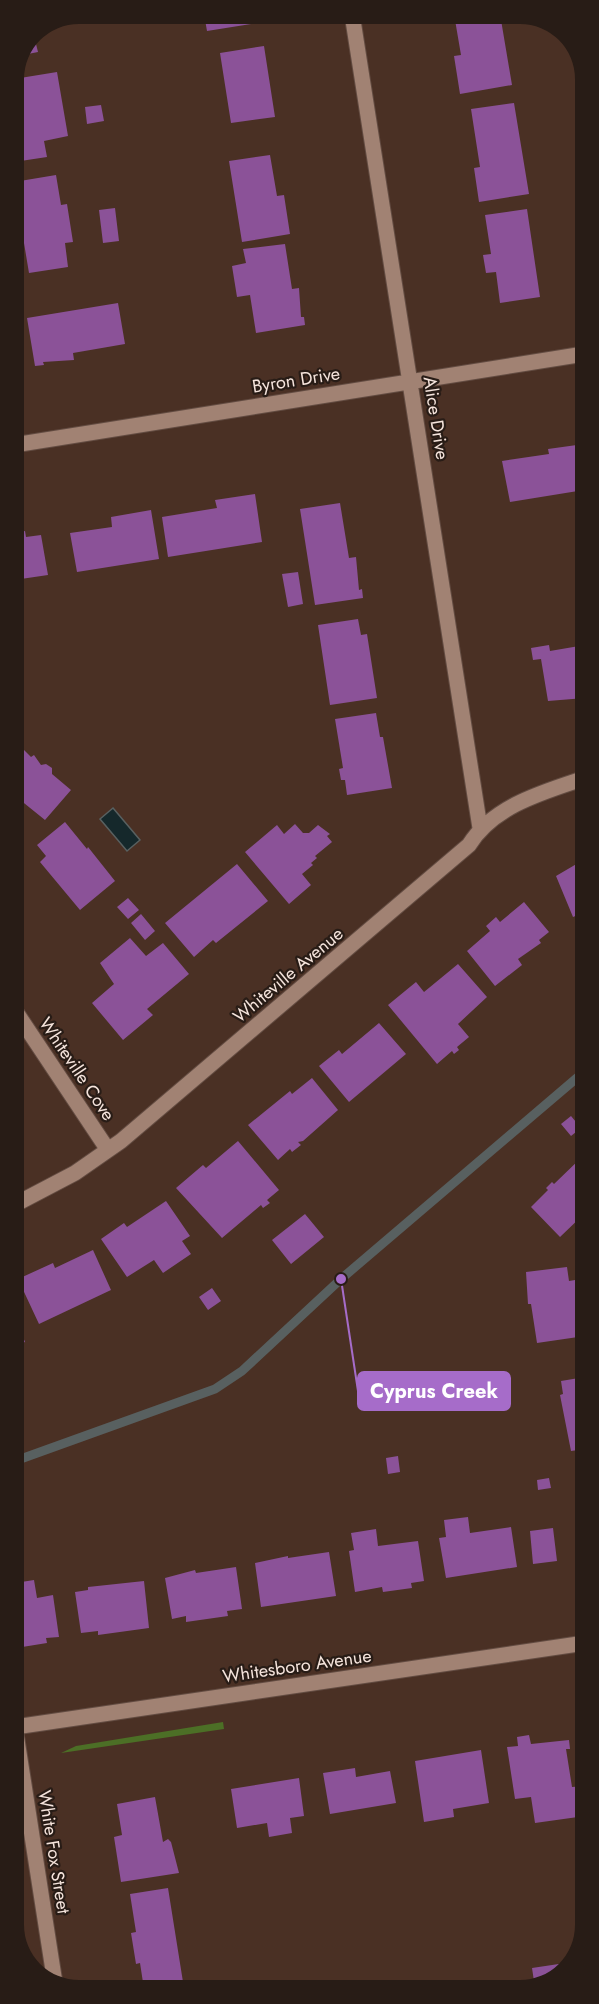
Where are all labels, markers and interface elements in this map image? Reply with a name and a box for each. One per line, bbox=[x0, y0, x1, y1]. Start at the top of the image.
street label: Byron Drive bbox=[250, 360, 342, 400]
street label: Alice Drive bbox=[417, 374, 455, 462]
street label: Whiteville Avenue bbox=[227, 921, 349, 1029]
street label: Whiteville Cove bbox=[33, 1012, 121, 1126]
callout: Cyprus Creek bbox=[358, 1372, 510, 1410]
text: Cyprus Creek bbox=[370, 1377, 498, 1406]
street label: Whitesboro Avenue bbox=[221, 1643, 373, 1689]
street label: White Fox Street bbox=[31, 1788, 77, 1916]

